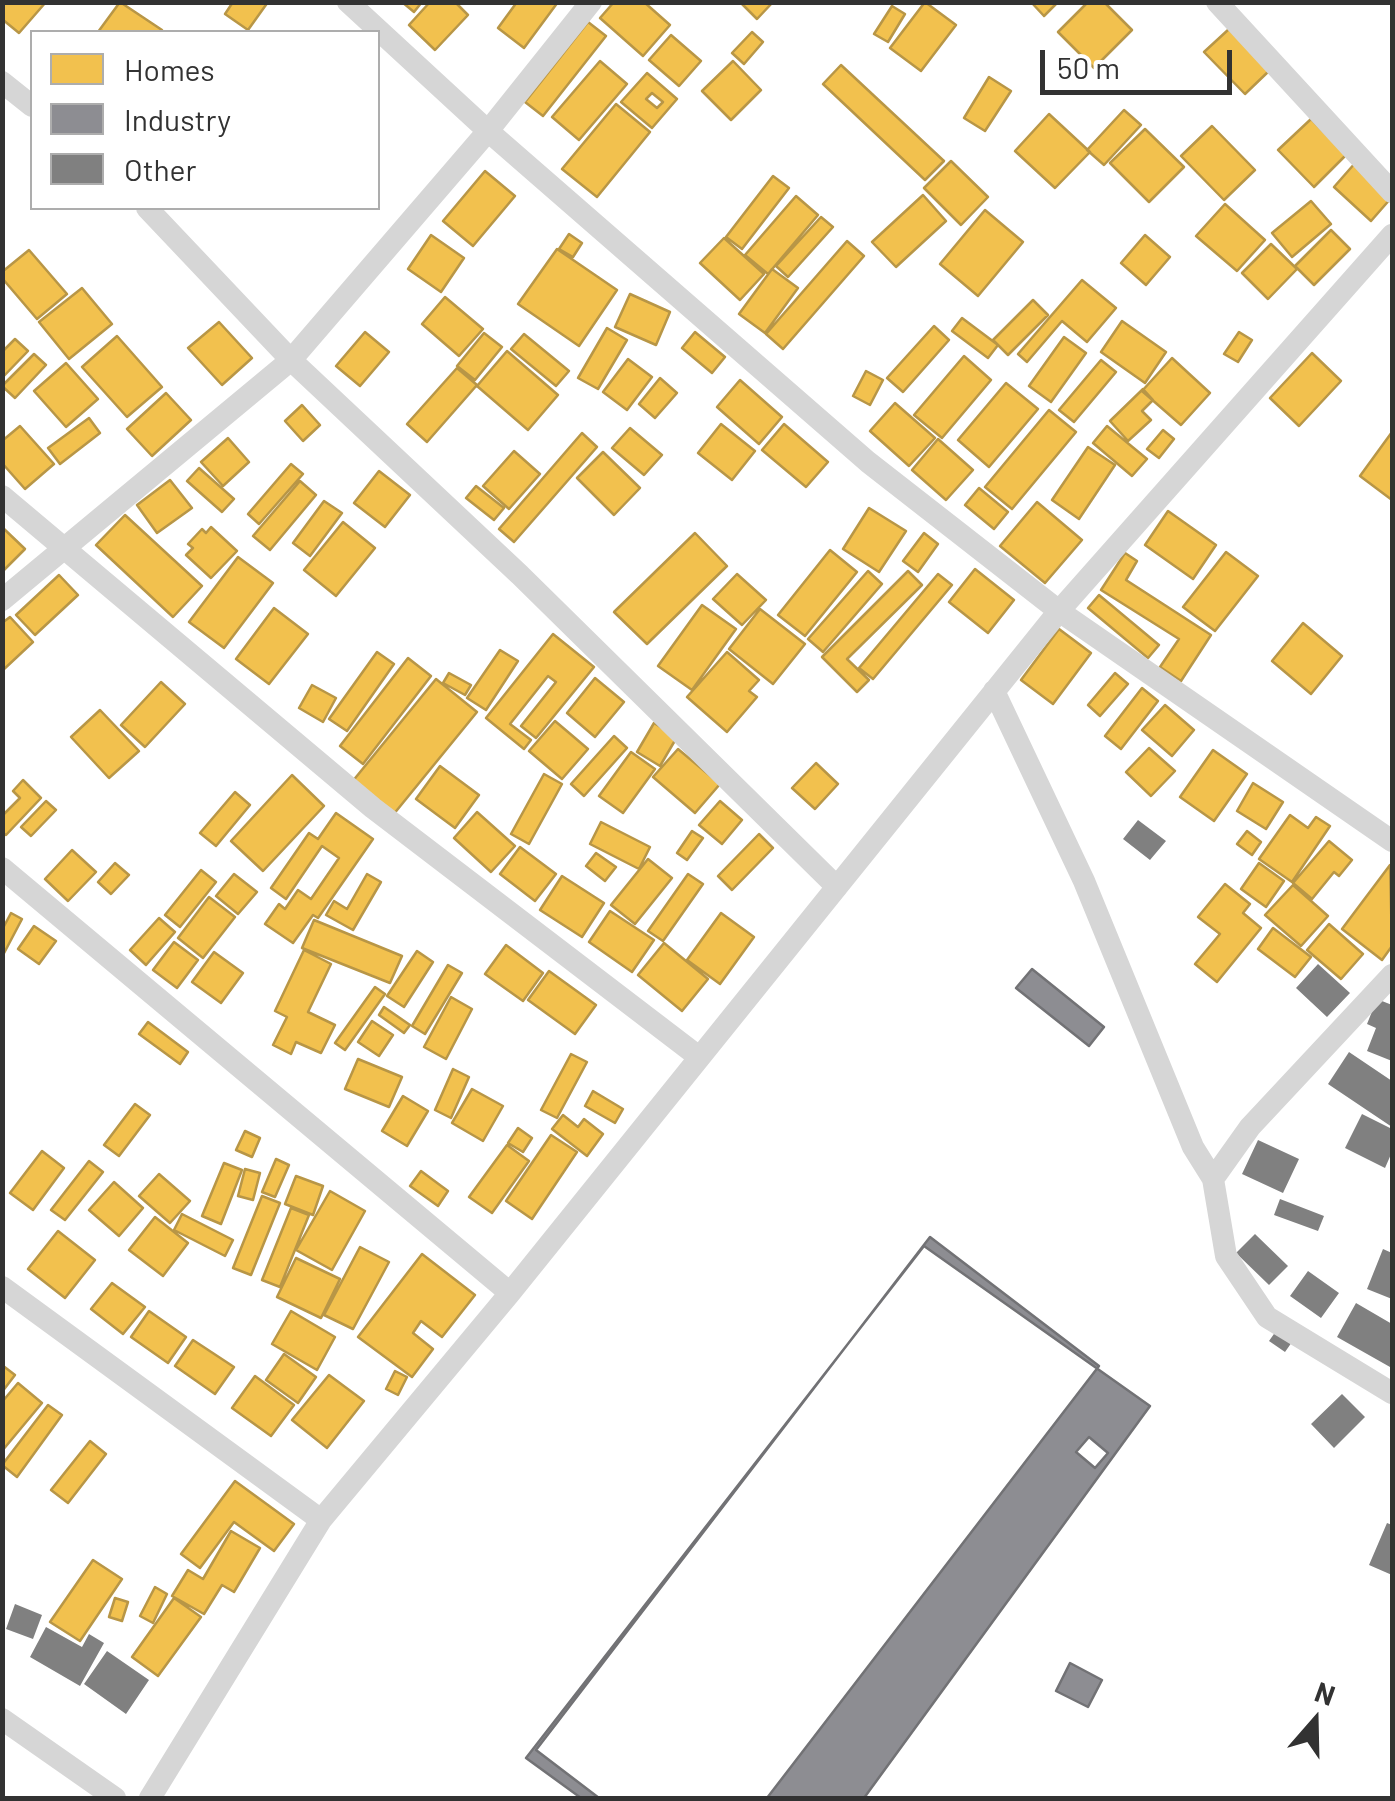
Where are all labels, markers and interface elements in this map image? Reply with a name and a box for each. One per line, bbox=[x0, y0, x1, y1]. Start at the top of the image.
legend bbox=[30, 30, 380, 210]
scale bar bbox=[1045, 30, 1238, 92]
text: 50 m bbox=[1057, 49, 1120, 85]
text: Homes bbox=[124, 51, 215, 87]
text: Industry bbox=[124, 101, 231, 137]
text: Other bbox=[124, 151, 196, 187]
north arrow bbox=[1265, 1671, 1365, 1771]
text: N bbox=[1311, 1674, 1340, 1712]

